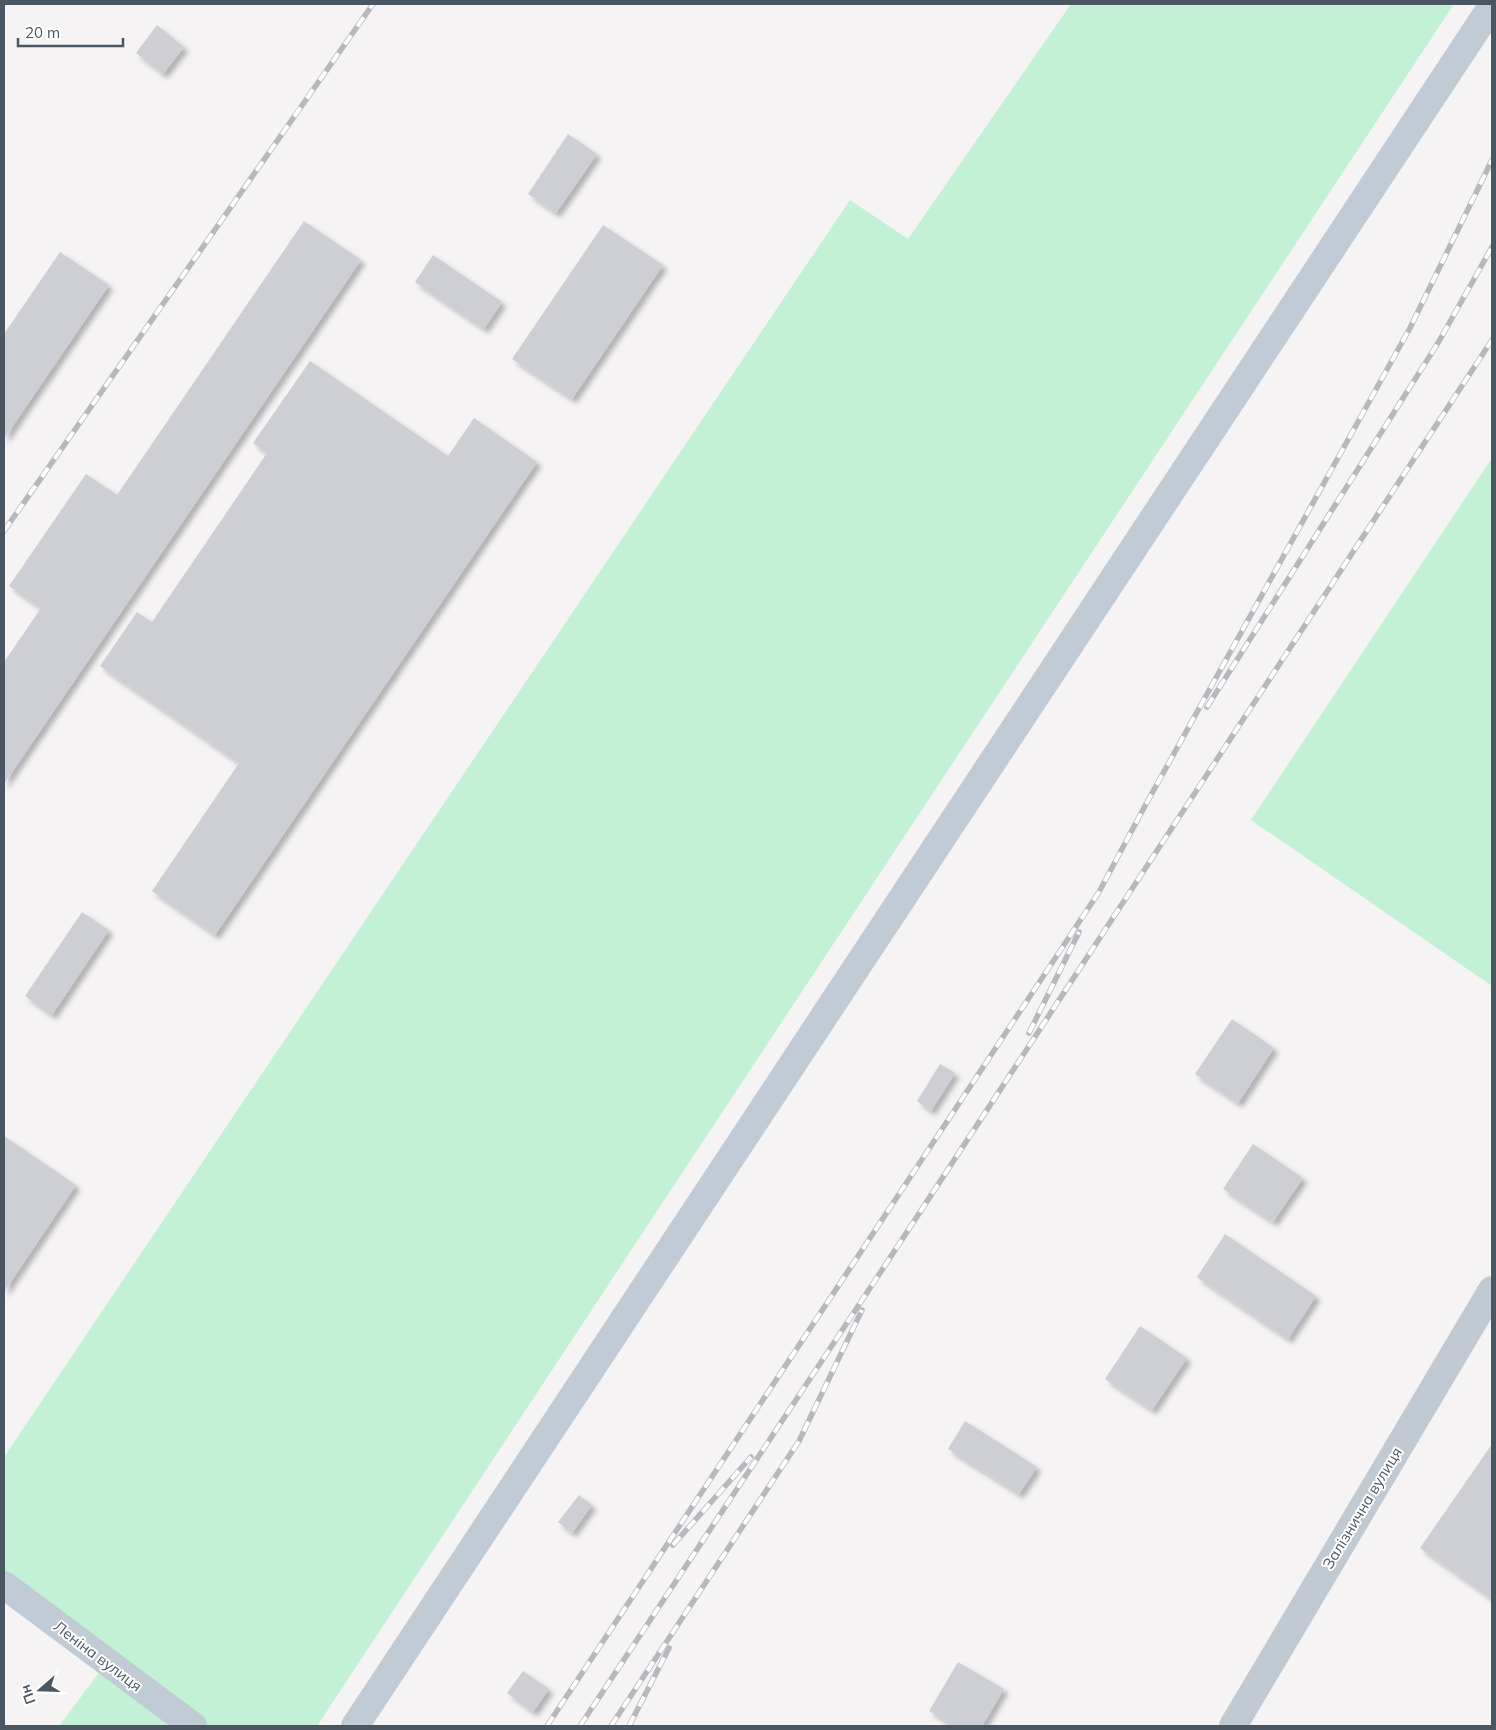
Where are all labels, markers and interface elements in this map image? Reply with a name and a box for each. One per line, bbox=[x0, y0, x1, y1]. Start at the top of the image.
scale bar bbox=[18, 15, 122, 47]
text: 20 m bbox=[25, 23, 60, 42]
street label: Залізнична вулиця bbox=[1318, 1444, 1406, 1572]
street label: Леніна вулиця bbox=[50, 1617, 146, 1695]
north arrow bbox=[15, 1665, 65, 1715]
text: Пн bbox=[16, 1682, 40, 1707]

